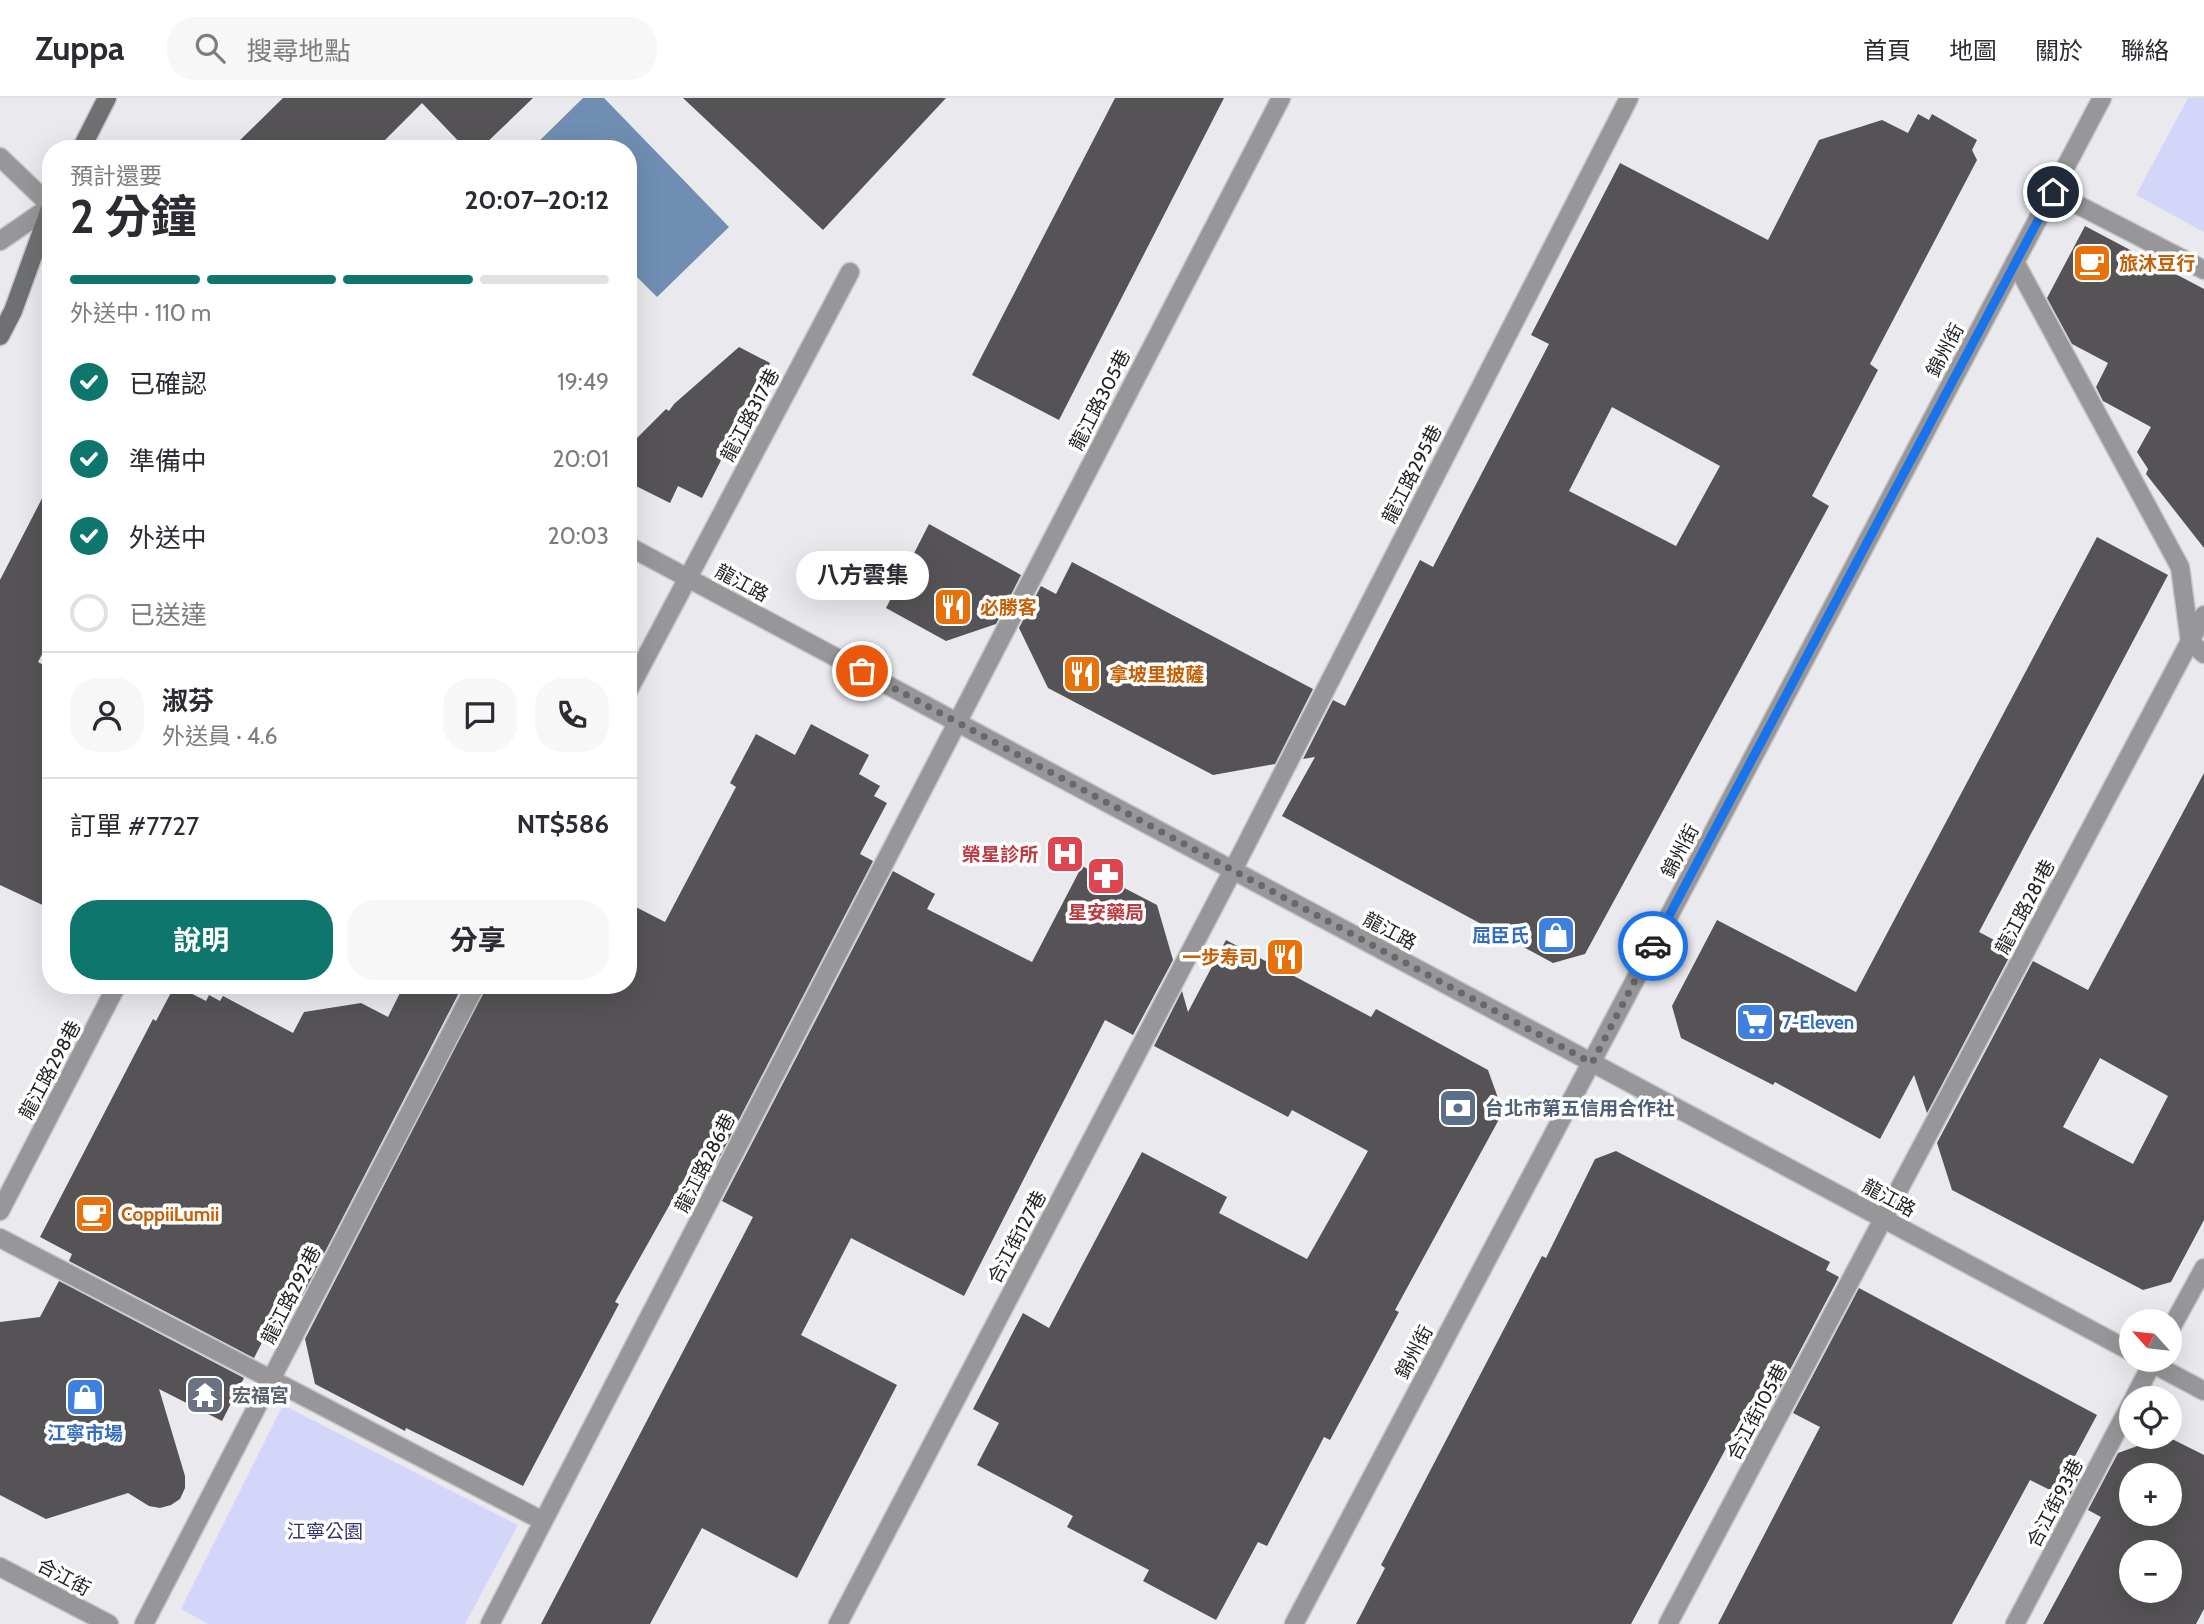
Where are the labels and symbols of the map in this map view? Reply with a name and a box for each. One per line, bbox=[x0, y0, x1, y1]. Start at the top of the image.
pin bbox=[2023, 162, 2083, 222]
cafe icon: 旅沐豆行 bbox=[2071, 242, 2113, 284]
place label: 旅沐豆行 bbox=[2119, 252, 2195, 275]
street label: 錦州街 bbox=[1921, 319, 1969, 381]
street label: 龍江路305巷 bbox=[1065, 346, 1135, 454]
street label: 龍江路317巷 bbox=[716, 365, 784, 465]
street label: 龍江路295巷 bbox=[1377, 421, 1447, 527]
callout: 八方雲集 bbox=[796, 552, 928, 601]
street label: 龍江路 bbox=[711, 559, 773, 607]
restaurant icon: 必勝客 bbox=[932, 586, 974, 628]
place label: 必勝客 bbox=[980, 596, 1037, 619]
pin bbox=[832, 641, 892, 701]
restaurant icon: 拿坡里披薩 bbox=[1061, 653, 1103, 695]
place label: 拿坡里披薩 bbox=[1109, 663, 1204, 686]
street label: 錦州街 bbox=[1656, 820, 1704, 882]
hospital icon: 榮星診所 bbox=[1044, 833, 1086, 875]
place label: 榮星診所 bbox=[962, 843, 1038, 866]
pharmacy icon: 星安藥局 bbox=[1085, 855, 1127, 897]
street label: 龍江路281巷 bbox=[1991, 856, 2059, 958]
place label: 星安藥局 bbox=[1068, 901, 1144, 924]
street label: 龍江路 bbox=[1359, 907, 1421, 955]
courier bbox=[1618, 911, 1688, 981]
shop icon: 屈臣氏 bbox=[1535, 914, 1577, 956]
place label: 屈臣氏 bbox=[1472, 924, 1529, 947]
restaurant icon: 一步寿司 bbox=[1264, 936, 1306, 978]
place label: 一步寿司 bbox=[1182, 946, 1258, 969]
supermarket icon: 7-Eleven bbox=[1734, 1001, 1776, 1043]
place label: 7-Eleven bbox=[1782, 1011, 1854, 1034]
street label: 龍江路298巷 bbox=[14, 1017, 86, 1123]
bank icon: 台北市第五信用合作社 bbox=[1437, 1087, 1479, 1129]
place label: 台北市第五信用合作社 bbox=[1485, 1097, 1675, 1120]
street label: 龍江路286巷 bbox=[670, 1110, 740, 1216]
street label: 龍江路 bbox=[1858, 1174, 1920, 1222]
street label: 合江街127巷 bbox=[983, 1187, 1051, 1287]
cafe icon: CoppiiLumii bbox=[73, 1193, 115, 1235]
place label: CoppiiLumii bbox=[121, 1203, 219, 1226]
street label: 龍江路292巷 bbox=[257, 1242, 325, 1348]
north arrow bbox=[2119, 1309, 2182, 1372]
street label: 錦州街 bbox=[1390, 1321, 1438, 1383]
street label: 合江街105巷 bbox=[1722, 1360, 1792, 1464]
temple icon: 宏福宮 bbox=[184, 1374, 226, 1416]
shop icon: 江寧市場 bbox=[64, 1376, 106, 1418]
place label: 宏福宮 bbox=[232, 1384, 289, 1407]
place label: 江寧市場 bbox=[47, 1422, 123, 1445]
street label: 合江街93巷 bbox=[2022, 1455, 2088, 1551]
park label: 江寧公園 bbox=[287, 1520, 363, 1543]
street label: 合江街 bbox=[33, 1553, 95, 1601]

